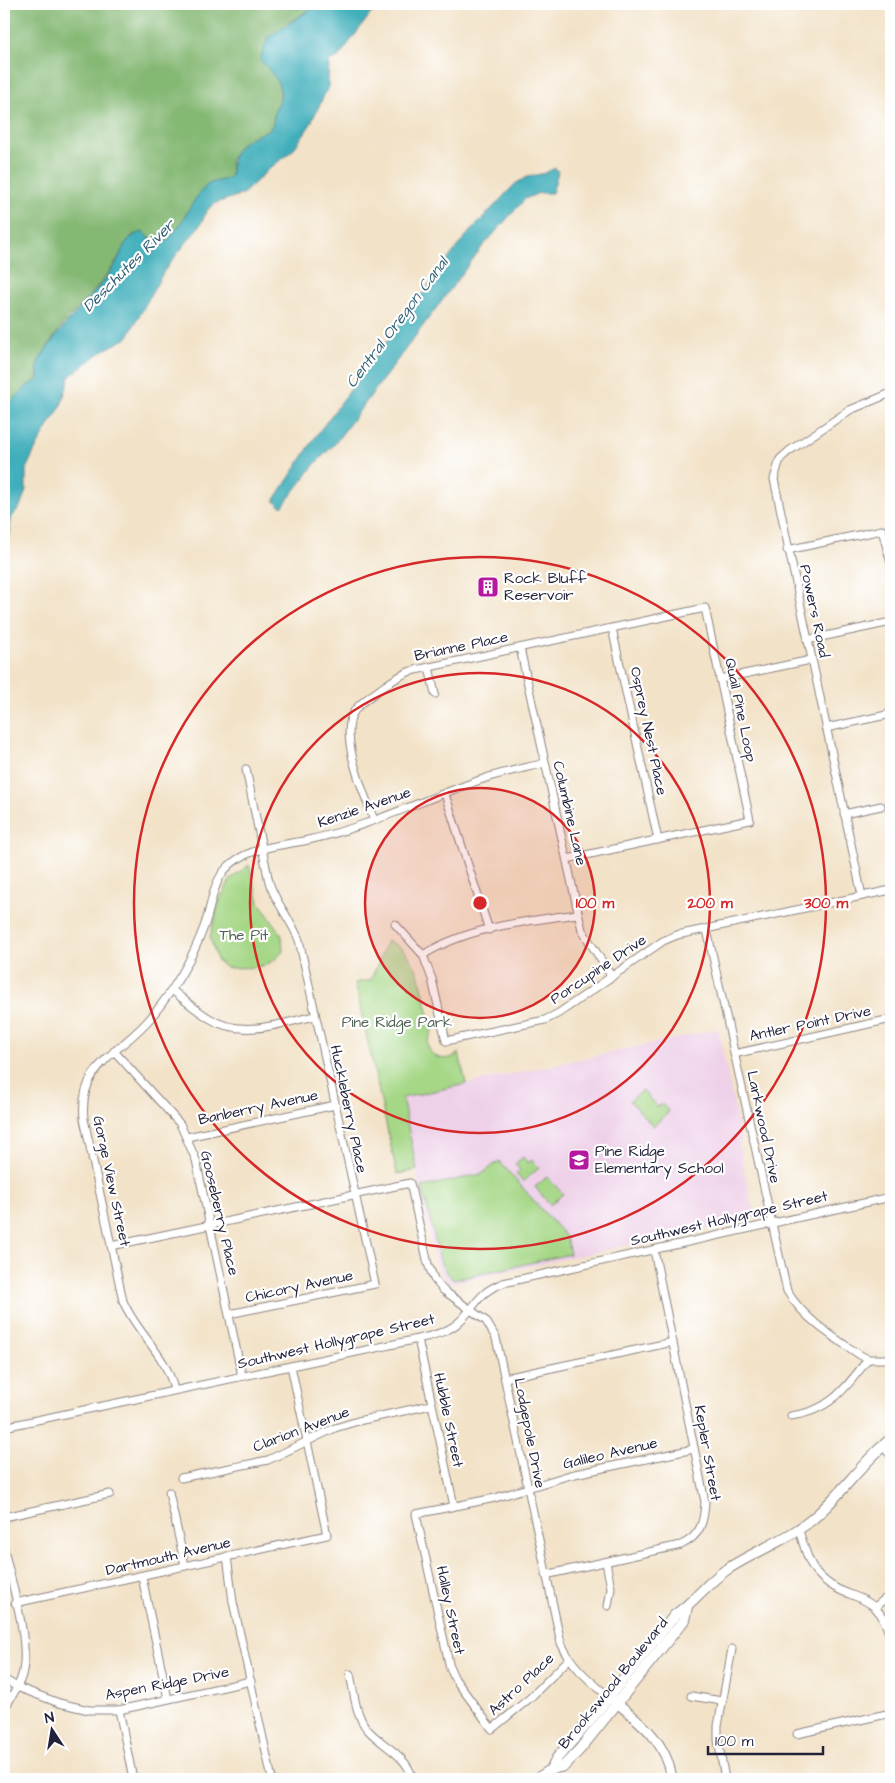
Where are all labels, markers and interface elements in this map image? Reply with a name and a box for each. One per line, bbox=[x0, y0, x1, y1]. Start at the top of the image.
water label: Deschutes River bbox=[78, 213, 181, 317]
water label: Central Oregon Canal bbox=[340, 251, 456, 393]
street label: Powers Road bbox=[794, 563, 835, 660]
place label: Rock Bluff Reservoir bbox=[504, 568, 586, 606]
building icon: Rock Bluff Reservoir bbox=[476, 575, 500, 599]
street label: Brianne Place bbox=[412, 626, 510, 667]
street label: Quail Pine Loop bbox=[719, 656, 762, 764]
street label: Osprey Nest Place bbox=[624, 665, 672, 797]
street label: Columbine Lane bbox=[547, 759, 592, 867]
street label: Kenzie Avenue bbox=[315, 782, 414, 833]
text: 100 m bbox=[576, 893, 615, 914]
text: 200 m bbox=[686, 893, 733, 914]
text: 300 m bbox=[803, 893, 848, 914]
centre of rings bbox=[471, 894, 489, 912]
park label: The Pit bbox=[220, 925, 268, 946]
street label: Porcupine Drive bbox=[546, 929, 650, 1009]
street label: Antler Point Drive bbox=[747, 1000, 873, 1047]
park label: Pine Ridge Park bbox=[342, 1012, 452, 1034]
street label: Huckleberry Place bbox=[324, 1043, 372, 1175]
street label: Larkwood Drive bbox=[741, 1069, 786, 1185]
street label: Banberry Avenue bbox=[196, 1085, 320, 1131]
street label: Gorge View Street bbox=[86, 1114, 136, 1249]
place label: Pine Ridge Elementary School bbox=[595, 1141, 724, 1180]
school or university icon: Pine Ridge Elementary School bbox=[567, 1148, 591, 1172]
street label: Gooseberry Place bbox=[194, 1149, 244, 1278]
street label: Southwest Hollygrape Street bbox=[628, 1186, 830, 1252]
street label: Chicory Avenue bbox=[243, 1265, 355, 1309]
street label: Southwest Hollygrape Street bbox=[235, 1309, 437, 1375]
street label: Hubble Street bbox=[428, 1371, 469, 1469]
street label: Lodgepole Drive bbox=[508, 1376, 550, 1490]
street label: Clarion Avenue bbox=[250, 1401, 352, 1458]
street label: Kepler Street bbox=[689, 1404, 726, 1502]
street label: Galileo Avenue bbox=[561, 1432, 659, 1475]
street label: Dartmouth Avenue bbox=[104, 1532, 233, 1581]
street label: Halley Street bbox=[430, 1564, 470, 1657]
street label: Brookswood Boulevard bbox=[554, 1613, 673, 1754]
street label: Astro Place bbox=[484, 1648, 559, 1720]
street label: Aspen Ridge Drive bbox=[103, 1661, 231, 1707]
north arrow bbox=[28, 1706, 78, 1756]
text: N bbox=[43, 1708, 56, 1729]
scale bar bbox=[708, 1723, 822, 1755]
text: 100 m bbox=[715, 1731, 754, 1752]

